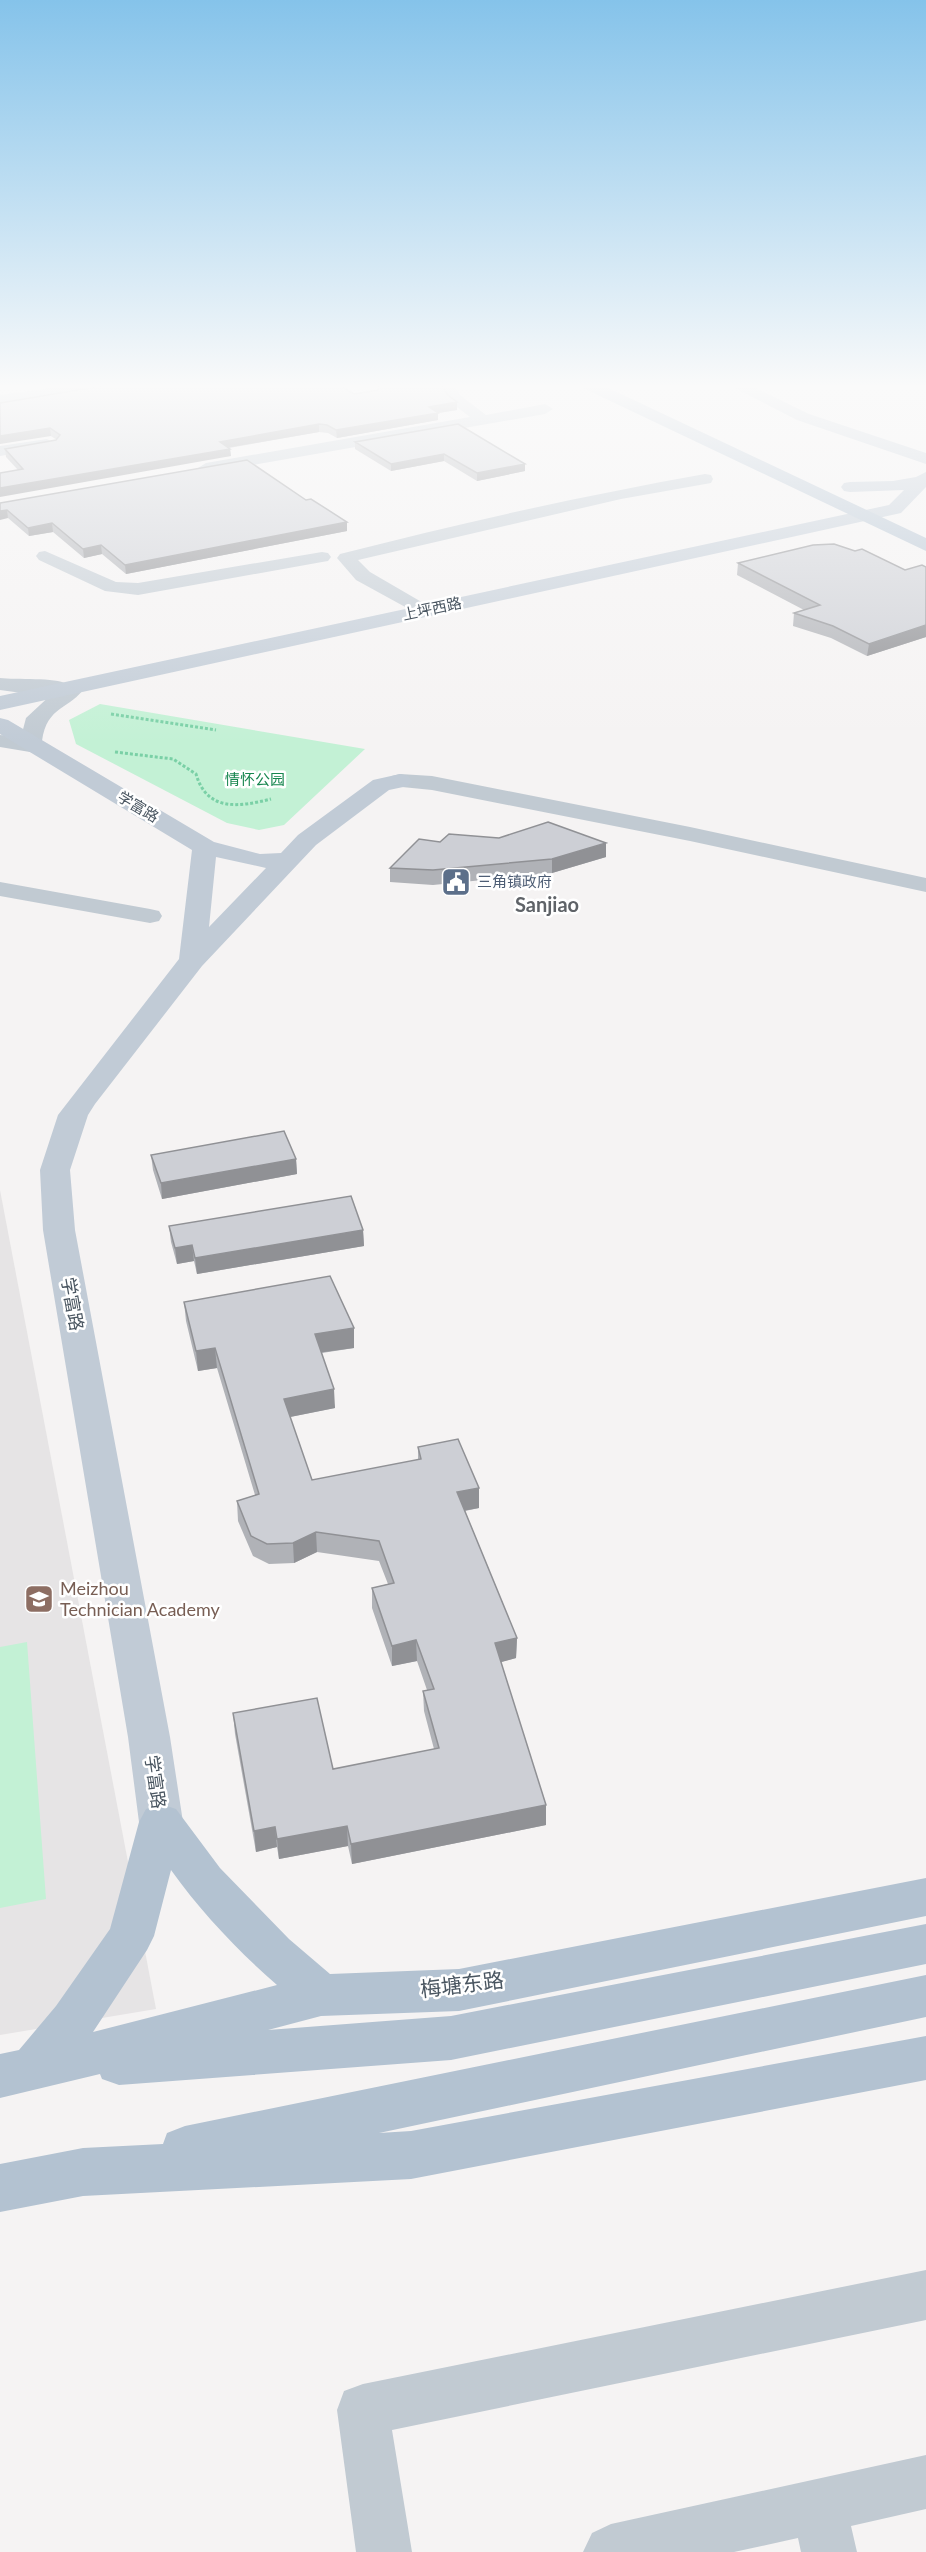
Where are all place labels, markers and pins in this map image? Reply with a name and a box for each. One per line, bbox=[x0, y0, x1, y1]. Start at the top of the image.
public building icon: 三角镇政府 bbox=[440, 866, 472, 898]
place label: 三角镇政府 bbox=[477, 872, 552, 890]
place label: Meizhou Technician Academy bbox=[60, 1577, 220, 1620]
school or university icon: Meizhou Technician Academy bbox=[23, 1583, 55, 1615]

